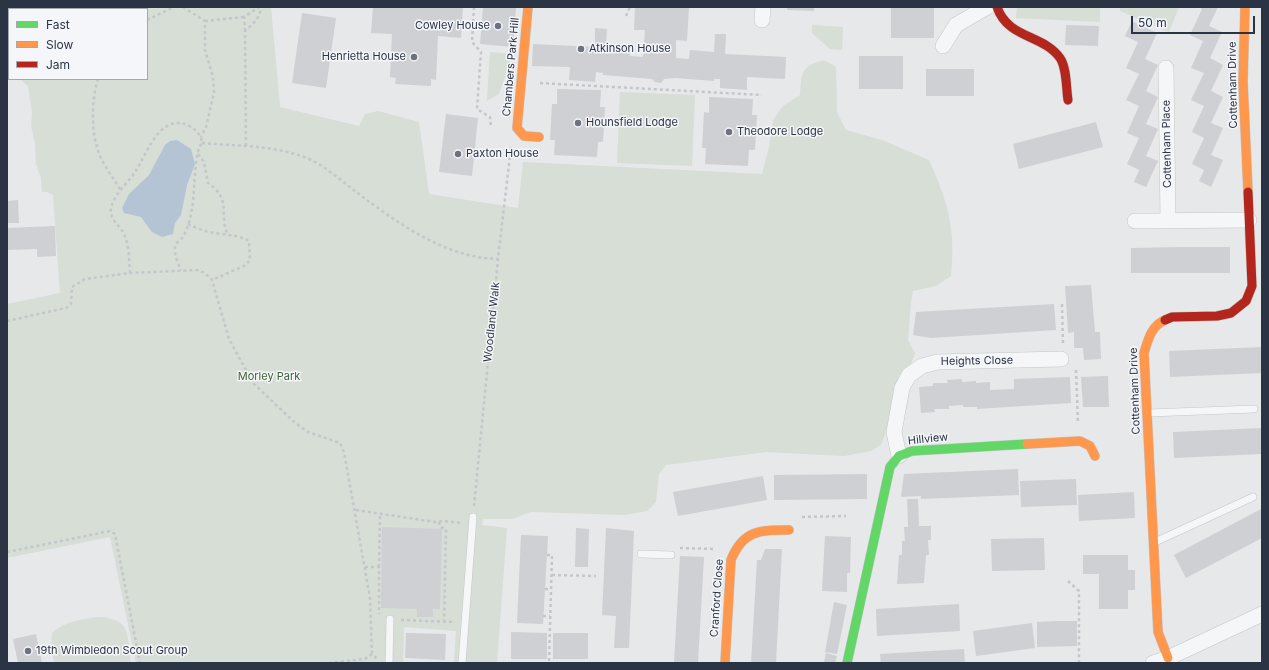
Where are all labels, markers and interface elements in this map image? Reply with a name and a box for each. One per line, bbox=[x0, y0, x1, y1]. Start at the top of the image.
legend bbox=[8, 8, 148, 80]
scale bar bbox=[1133, 8, 1257, 34]
text: 50 m bbox=[1138, 15, 1167, 30]
text: Fast bbox=[46, 17, 70, 32]
street label: Chambers Park Hill bbox=[500, 17, 522, 117]
place label: Cowley House bbox=[415, 19, 490, 33]
marker: Cowley House bbox=[493, 21, 503, 31]
text: Slow bbox=[46, 37, 73, 52]
street label: Cottenham Drive bbox=[1226, 41, 1240, 129]
place label: Atkinson House bbox=[589, 42, 671, 56]
marker: Atkinson House bbox=[576, 44, 586, 54]
place label: Henrietta House bbox=[322, 50, 406, 64]
marker: Henrietta House bbox=[409, 52, 419, 62]
text: Jam bbox=[46, 57, 70, 72]
street label: Cottenham Place bbox=[1160, 100, 1174, 188]
place label: Hounsfield Lodge bbox=[586, 116, 678, 130]
marker: Hounsfield Lodge bbox=[573, 118, 583, 128]
place label: Theodore Lodge bbox=[737, 125, 823, 139]
marker: Theodore Lodge bbox=[724, 127, 734, 137]
place label: Paxton House bbox=[466, 147, 539, 161]
marker: Paxton House bbox=[453, 149, 463, 159]
street label: Woodland Walk bbox=[481, 281, 503, 363]
street label: Cottenham Drive bbox=[1127, 347, 1143, 435]
street label: Heights Close bbox=[941, 354, 1013, 368]
park label: Morley Park bbox=[238, 370, 300, 384]
street label: Hillview bbox=[907, 430, 949, 448]
street label: Cranford Close bbox=[708, 558, 726, 638]
place label: 19th Wimbledon Scout Group bbox=[36, 644, 188, 658]
marker: 19th Wimbledon Scout Group bbox=[23, 646, 33, 656]

